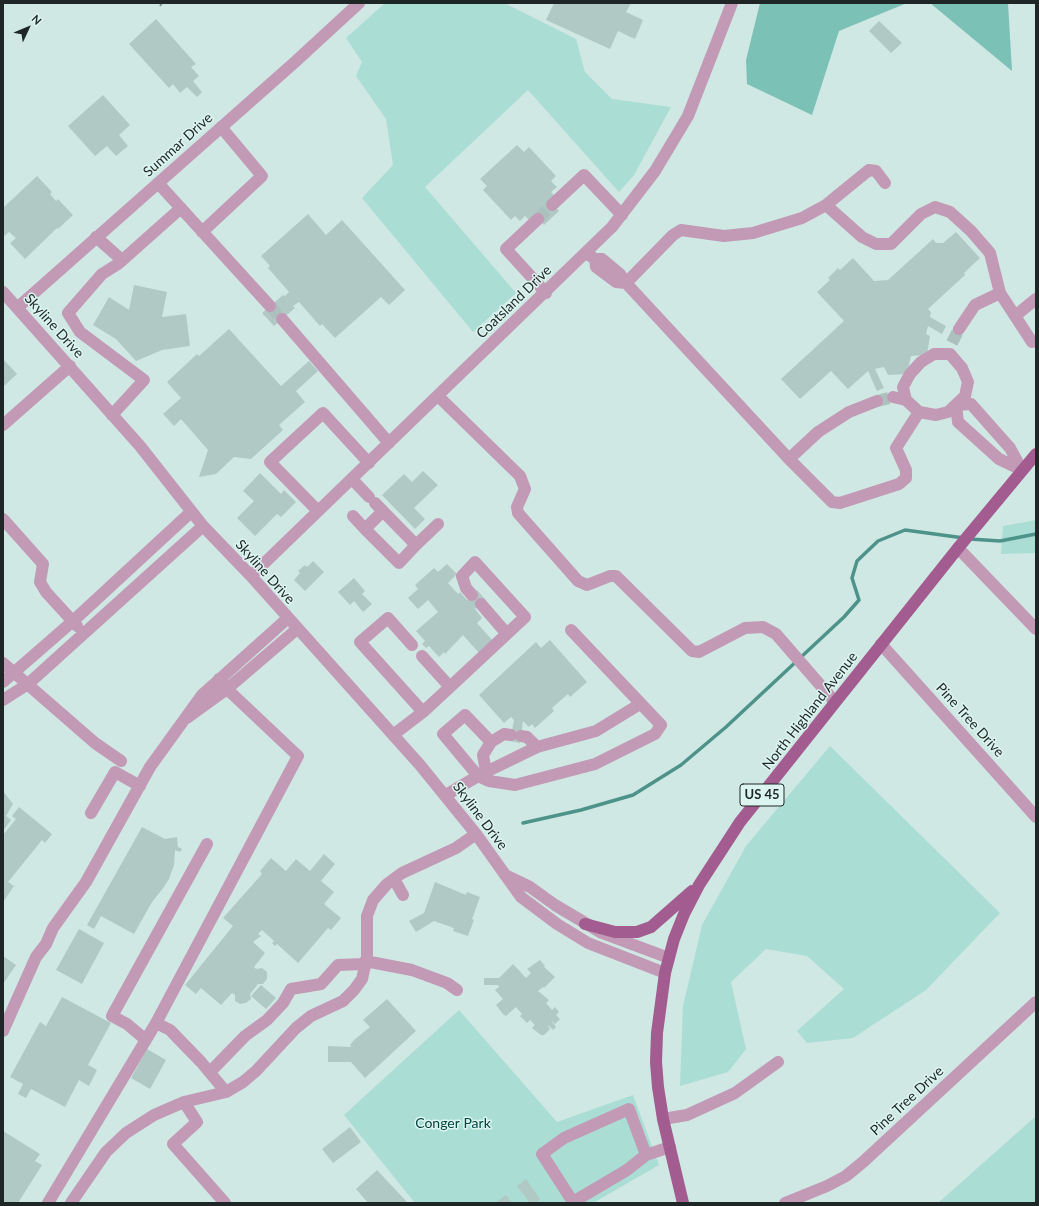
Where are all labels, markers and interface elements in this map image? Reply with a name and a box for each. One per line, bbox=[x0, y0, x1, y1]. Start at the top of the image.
north arrow bbox=[8, 8, 48, 48]
text: N bbox=[29, 12, 45, 27]
street label: Summar Drive bbox=[140, 110, 216, 180]
street label: Coatsland Drive bbox=[473, 262, 555, 342]
street label: Skyline Drive bbox=[21, 290, 87, 362]
street label: Skyline Drive bbox=[232, 536, 298, 608]
street label: North Highland Avenue bbox=[759, 649, 861, 773]
street label: Pine Tree Drive bbox=[932, 680, 1008, 760]
street label: Skyline Drive bbox=[449, 779, 511, 853]
road number: US 45 bbox=[740, 784, 784, 806]
street label: Pine Tree Drive bbox=[867, 1063, 947, 1139]
park label: Conger Park bbox=[415, 1115, 491, 1131]

